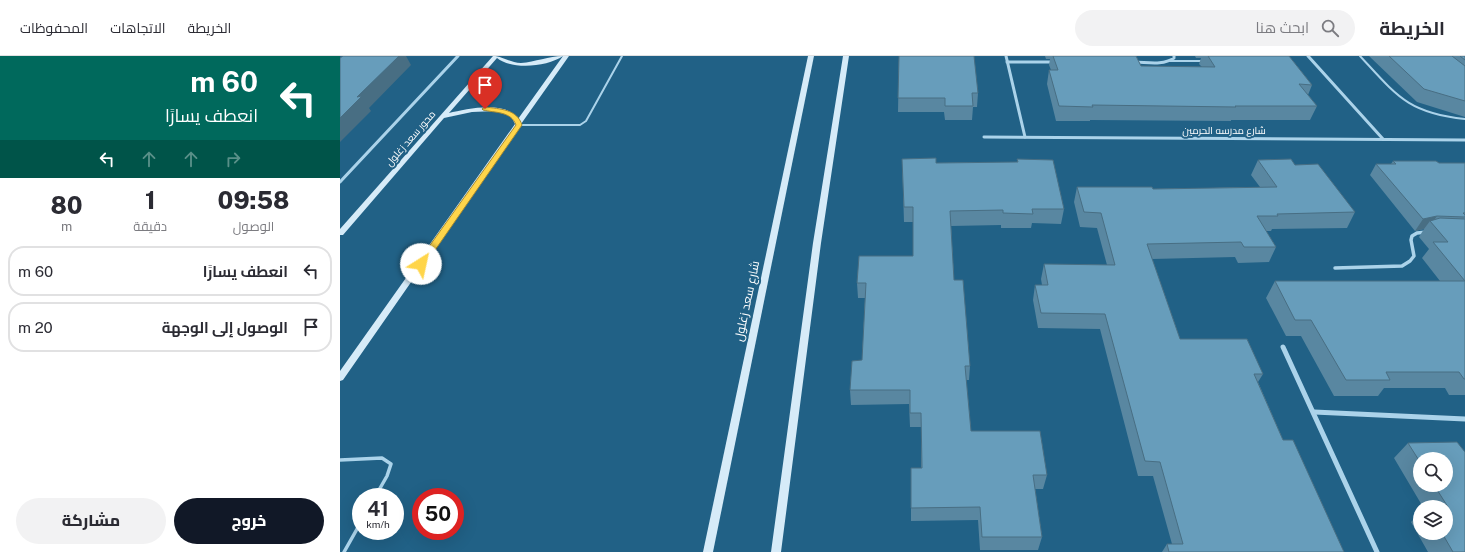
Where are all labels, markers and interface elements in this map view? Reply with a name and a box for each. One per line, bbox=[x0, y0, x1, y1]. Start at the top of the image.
search box bbox=[1075, 10, 1355, 46]
icon: search bbox=[1319, 17, 1341, 39]
text: الخريطة bbox=[1379, 17, 1445, 39]
text: ابحث هنا bbox=[1255, 19, 1309, 36]
text: المحفوظات bbox=[20, 20, 88, 36]
text: الاتجاهات bbox=[110, 20, 166, 36]
text: الخريطة bbox=[188, 20, 231, 36]
text: 60 m bbox=[190, 65, 258, 98]
pin bbox=[468, 68, 502, 109]
icon: left bbox=[272, 72, 324, 124]
icon: arrive bbox=[474, 74, 496, 96]
text: انعطف يسارًا bbox=[165, 105, 258, 126]
street label: محور سعد زغلول bbox=[383, 108, 438, 169]
street label: شارع مدرسه الحرمين bbox=[1182, 124, 1266, 137]
icon: left bbox=[96, 148, 118, 170]
icon: ahead bbox=[138, 148, 160, 170]
icon: ahead bbox=[180, 148, 202, 170]
icon: right bbox=[222, 148, 244, 170]
text: 1 bbox=[145, 186, 155, 214]
text: 09:58 bbox=[218, 186, 289, 214]
text: 80 bbox=[51, 191, 83, 219]
text: m bbox=[61, 219, 72, 234]
text: دقيقة bbox=[133, 219, 167, 234]
text: الوصول bbox=[233, 219, 274, 234]
position arrow bbox=[400, 243, 442, 285]
street label: شارع سعد زغلول bbox=[732, 259, 763, 343]
icon: left bbox=[300, 260, 322, 282]
text: 60 m bbox=[18, 263, 53, 280]
text: انعطف يسارًا bbox=[203, 263, 288, 280]
icon: arrive bbox=[300, 316, 322, 338]
text: 20 m bbox=[18, 319, 53, 336]
text: الوصول إلى الوجهة bbox=[162, 319, 288, 336]
map controls bbox=[1413, 452, 1453, 540]
button: search bbox=[1413, 452, 1453, 492]
speed limit sign: 50 bbox=[412, 488, 464, 540]
text: 41 bbox=[367, 497, 389, 521]
button: مشاركة bbox=[16, 498, 166, 544]
button: خروج bbox=[174, 498, 324, 544]
button: layers bbox=[1413, 500, 1453, 540]
text: km/h bbox=[366, 518, 390, 530]

